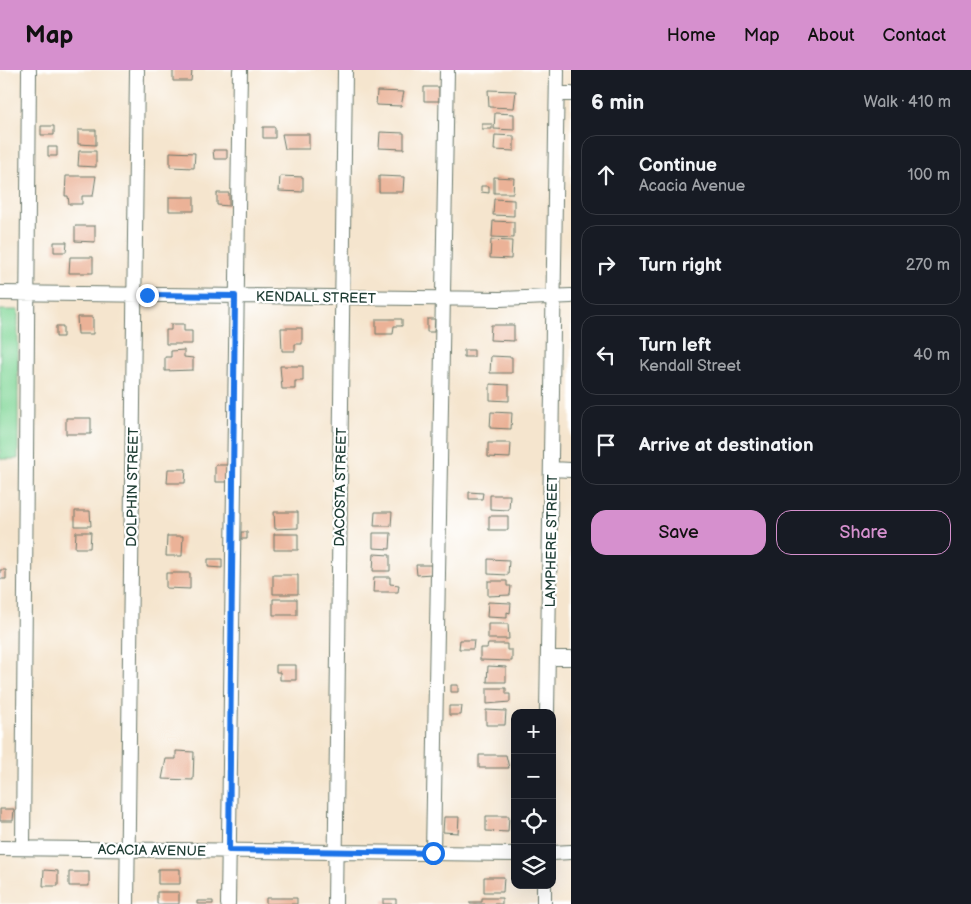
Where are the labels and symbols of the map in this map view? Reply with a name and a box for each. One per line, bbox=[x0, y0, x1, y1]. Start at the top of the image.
route end bbox=[136, 284, 159, 307]
street label: KENDALL STREET bbox=[256, 288, 377, 307]
street label: DOLPHIN STREET bbox=[123, 426, 142, 547]
street label: DACOSTA STREET bbox=[331, 427, 350, 547]
street label: LAMPHERE STREET bbox=[542, 474, 561, 608]
street label: ACACIA AVENUE bbox=[98, 841, 206, 860]
route start bbox=[422, 842, 445, 865]

